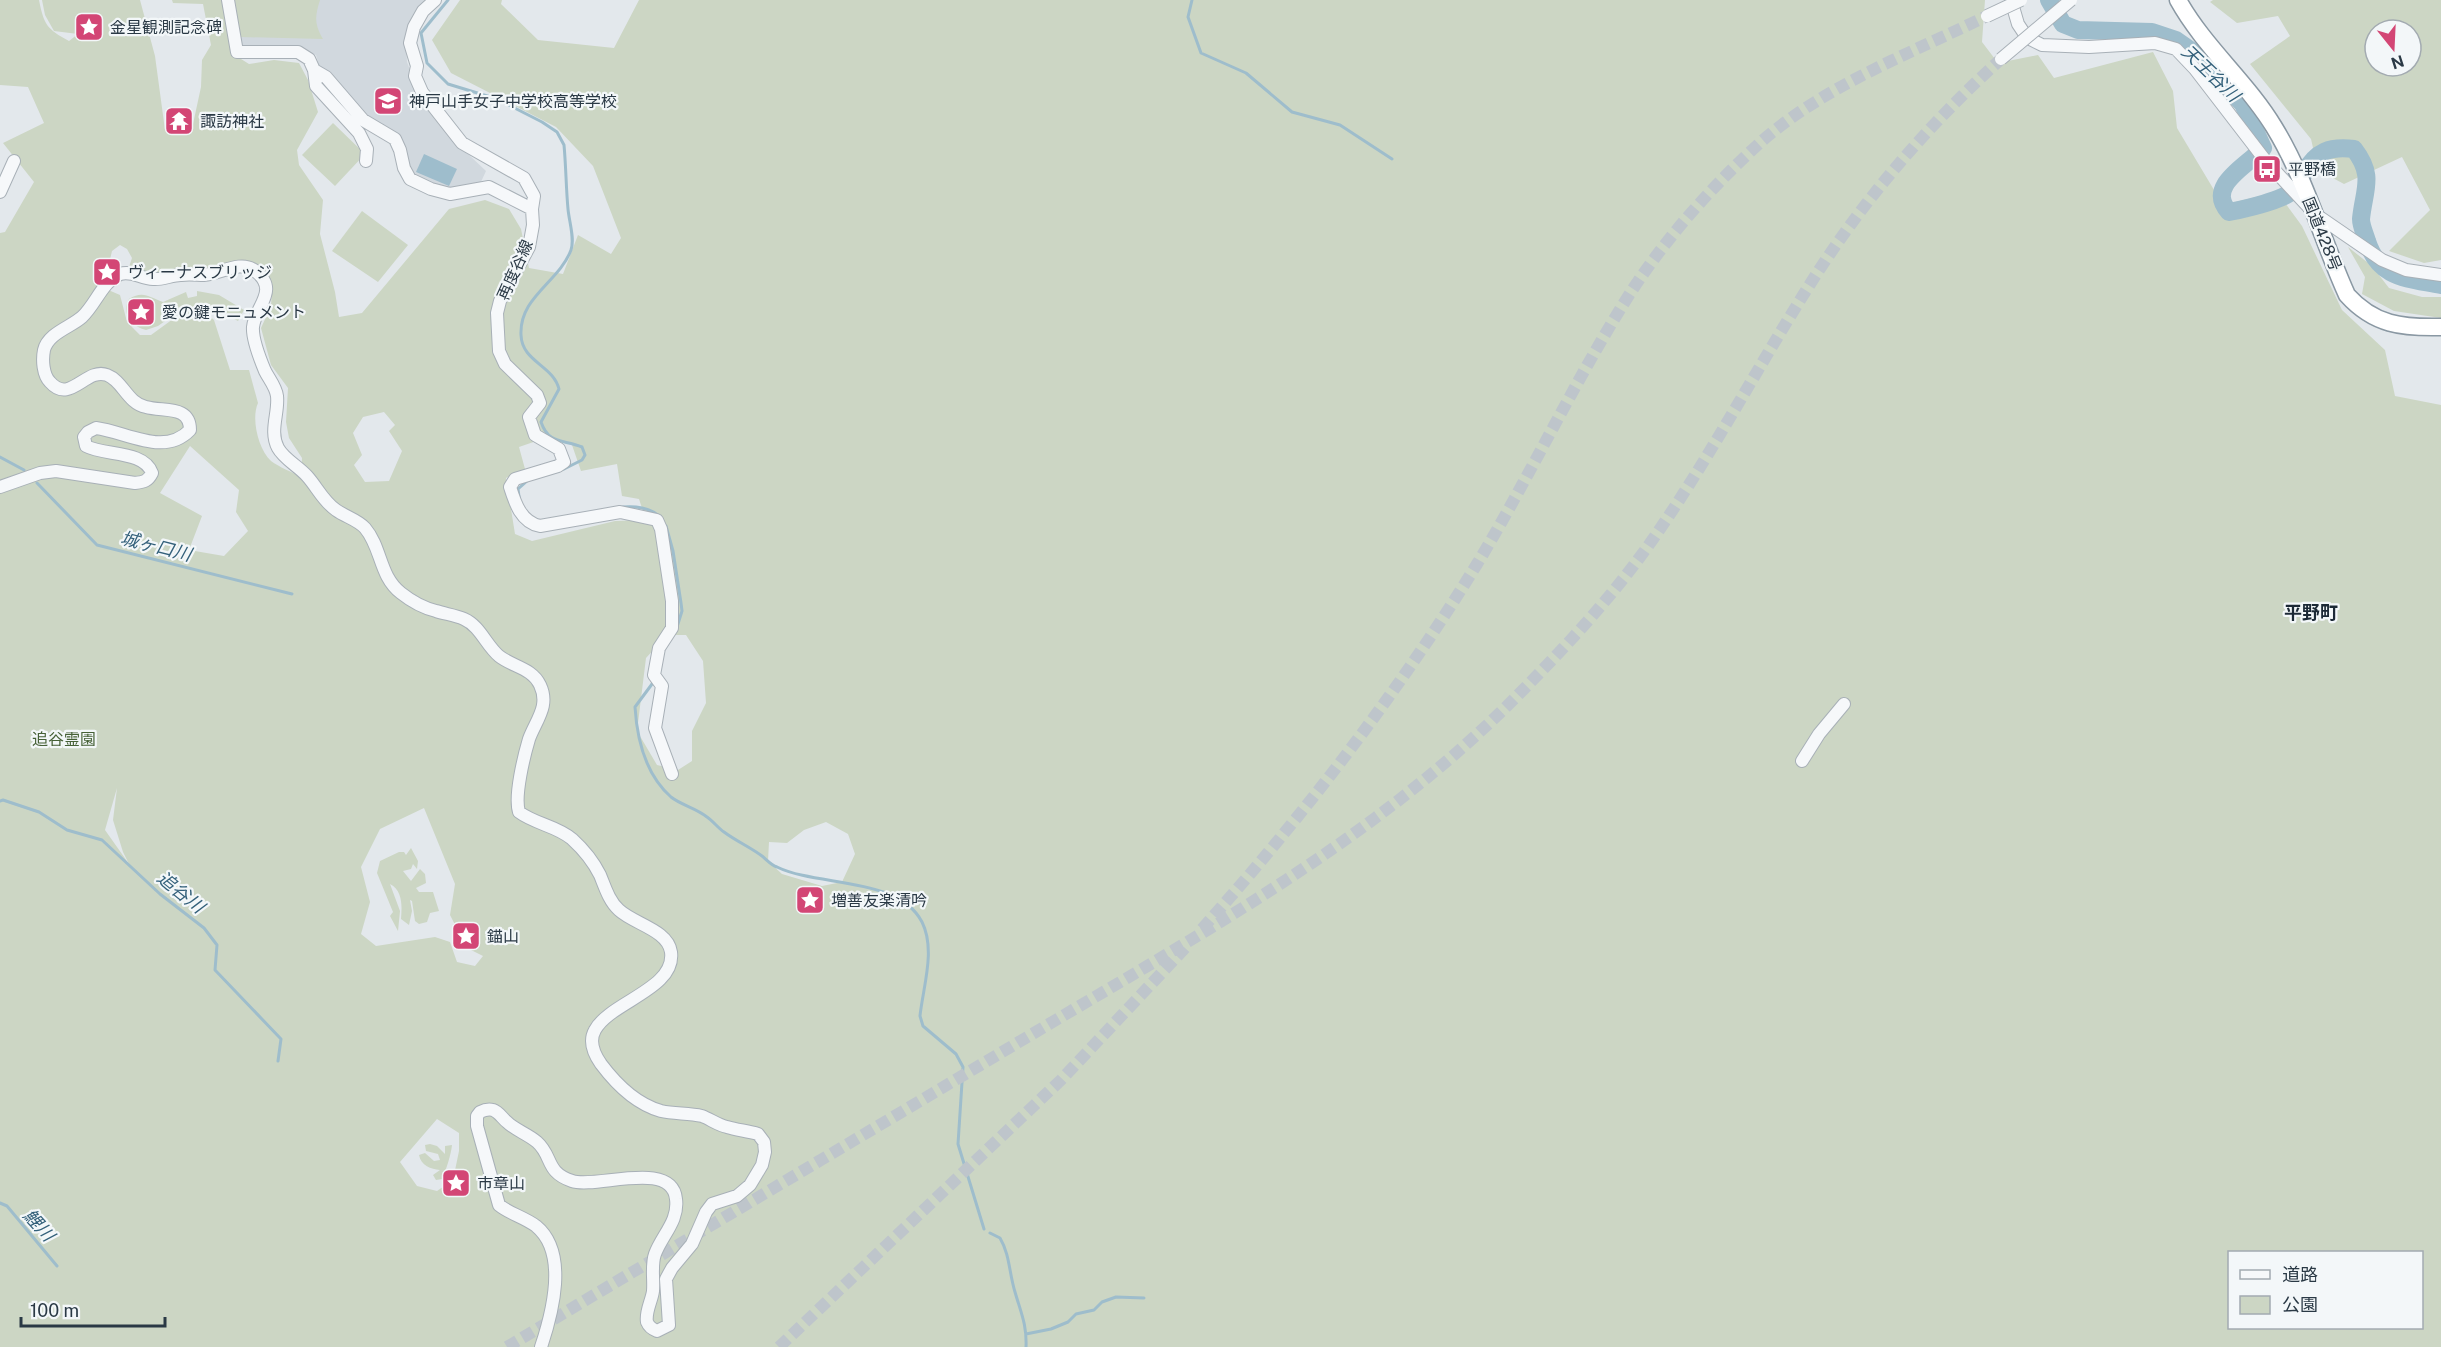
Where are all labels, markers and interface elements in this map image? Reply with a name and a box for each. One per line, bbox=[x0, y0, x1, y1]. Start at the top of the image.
place icon: 金星観測記念碑 bbox=[73, 11, 105, 43]
place label: 金星観測記念碑 bbox=[110, 18, 222, 37]
north arrow bbox=[2363, 18, 2423, 78]
water label: 天王谷川 bbox=[2178, 40, 2246, 107]
text: N bbox=[2389, 51, 2406, 73]
school or university icon: 神戸山手女子中学校高等学校 bbox=[372, 85, 404, 117]
place label: 神戸山手女子中学校高等学校 bbox=[409, 92, 617, 111]
temple icon: 諏訪神社 bbox=[163, 105, 195, 137]
place label: 諏訪神社 bbox=[200, 112, 264, 131]
bus stop icon: 平野橋 bbox=[2251, 153, 2283, 185]
place label: 平野橋 bbox=[2288, 160, 2336, 179]
street label: 国道428号 bbox=[2299, 194, 2345, 274]
street label: 再度谷線 bbox=[493, 237, 537, 303]
place icon: ヴィーナスブリッジ bbox=[91, 256, 123, 288]
place label: ヴィーナスブリッジ bbox=[128, 263, 272, 282]
place icon: 愛の鍵モニュメント bbox=[125, 296, 157, 328]
place label: 愛の鍵モニュメント bbox=[162, 303, 306, 322]
water label: 城ヶ口川 bbox=[119, 527, 195, 565]
district label: 平野町 bbox=[2284, 602, 2338, 623]
park label: 追谷霊園 bbox=[32, 730, 96, 749]
water label: 追谷川 bbox=[153, 867, 210, 918]
place icon: 増善友楽清吟 bbox=[794, 884, 826, 916]
place label: 増善友楽清吟 bbox=[831, 891, 927, 910]
place icon: 錨山 bbox=[450, 920, 482, 952]
place label: 錨山 bbox=[487, 927, 519, 946]
place icon: 市章山 bbox=[440, 1167, 472, 1199]
place label: 市章山 bbox=[477, 1174, 525, 1193]
water label: 鯉川 bbox=[19, 1205, 60, 1247]
legend bbox=[2228, 1251, 2423, 1329]
text: 道路 bbox=[2282, 1264, 2318, 1285]
scale bar bbox=[21, 1290, 165, 1328]
text: 公園 bbox=[2282, 1294, 2318, 1315]
text: 100 m bbox=[30, 1300, 79, 1321]

